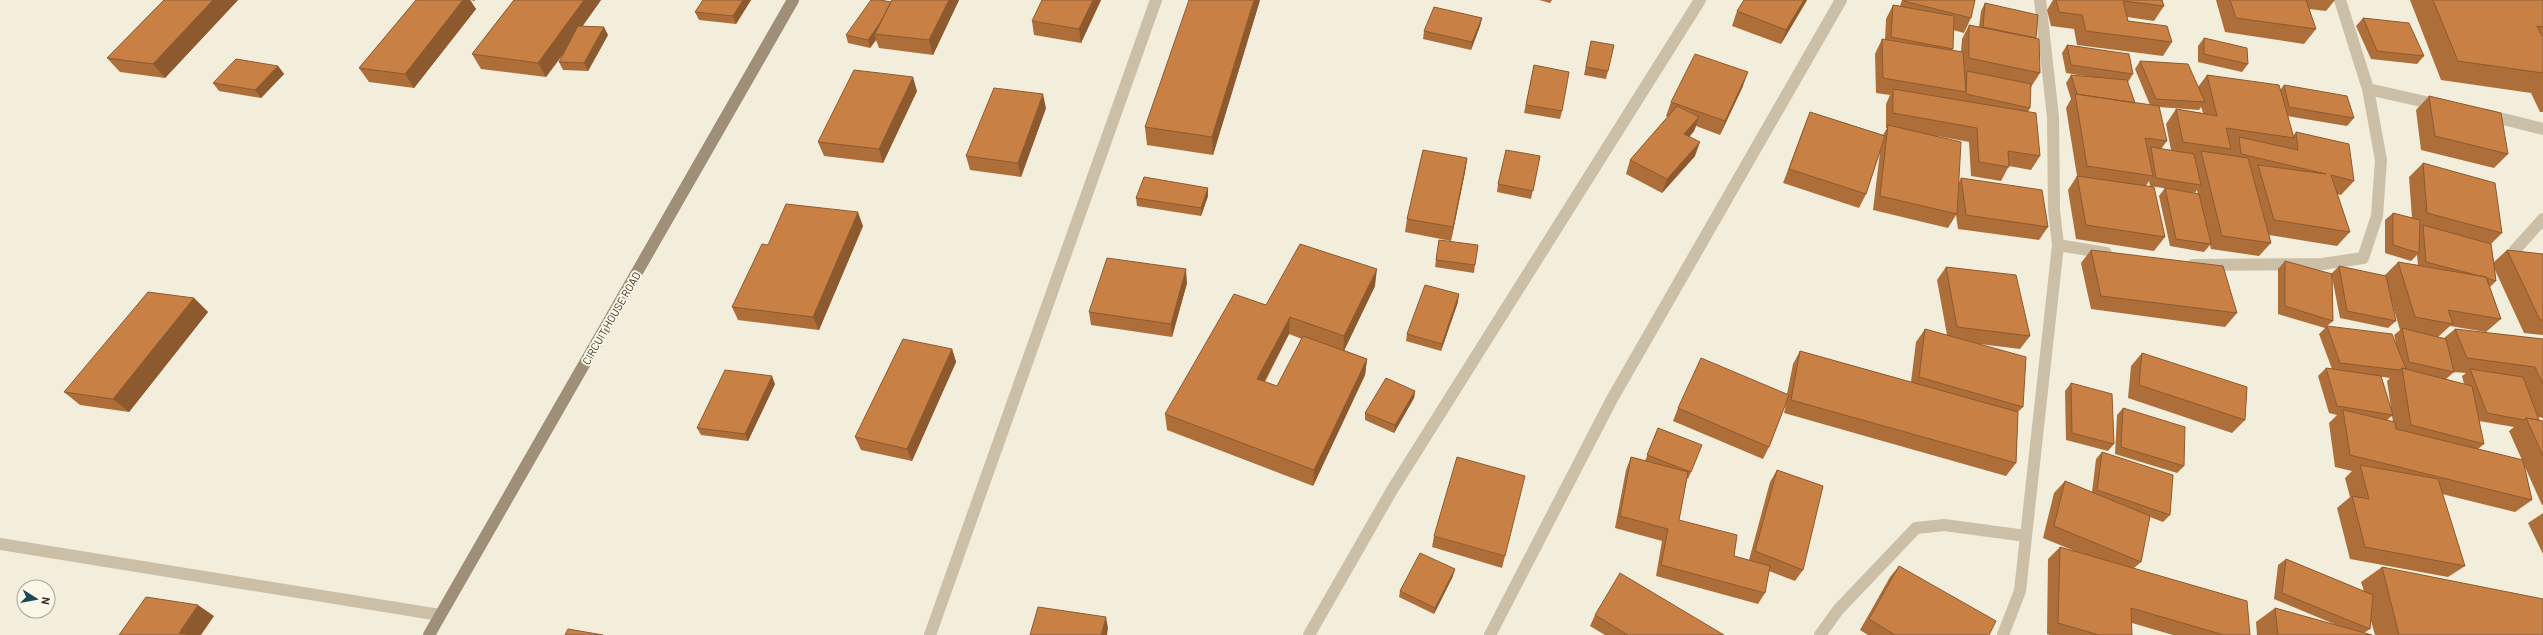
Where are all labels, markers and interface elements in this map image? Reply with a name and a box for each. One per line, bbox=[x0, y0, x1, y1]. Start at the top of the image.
street label: CIRCUIT HOUSE ROAD bbox=[579, 269, 643, 367]
north arrow bbox=[16, 579, 56, 619]
text: N bbox=[39, 596, 53, 606]

